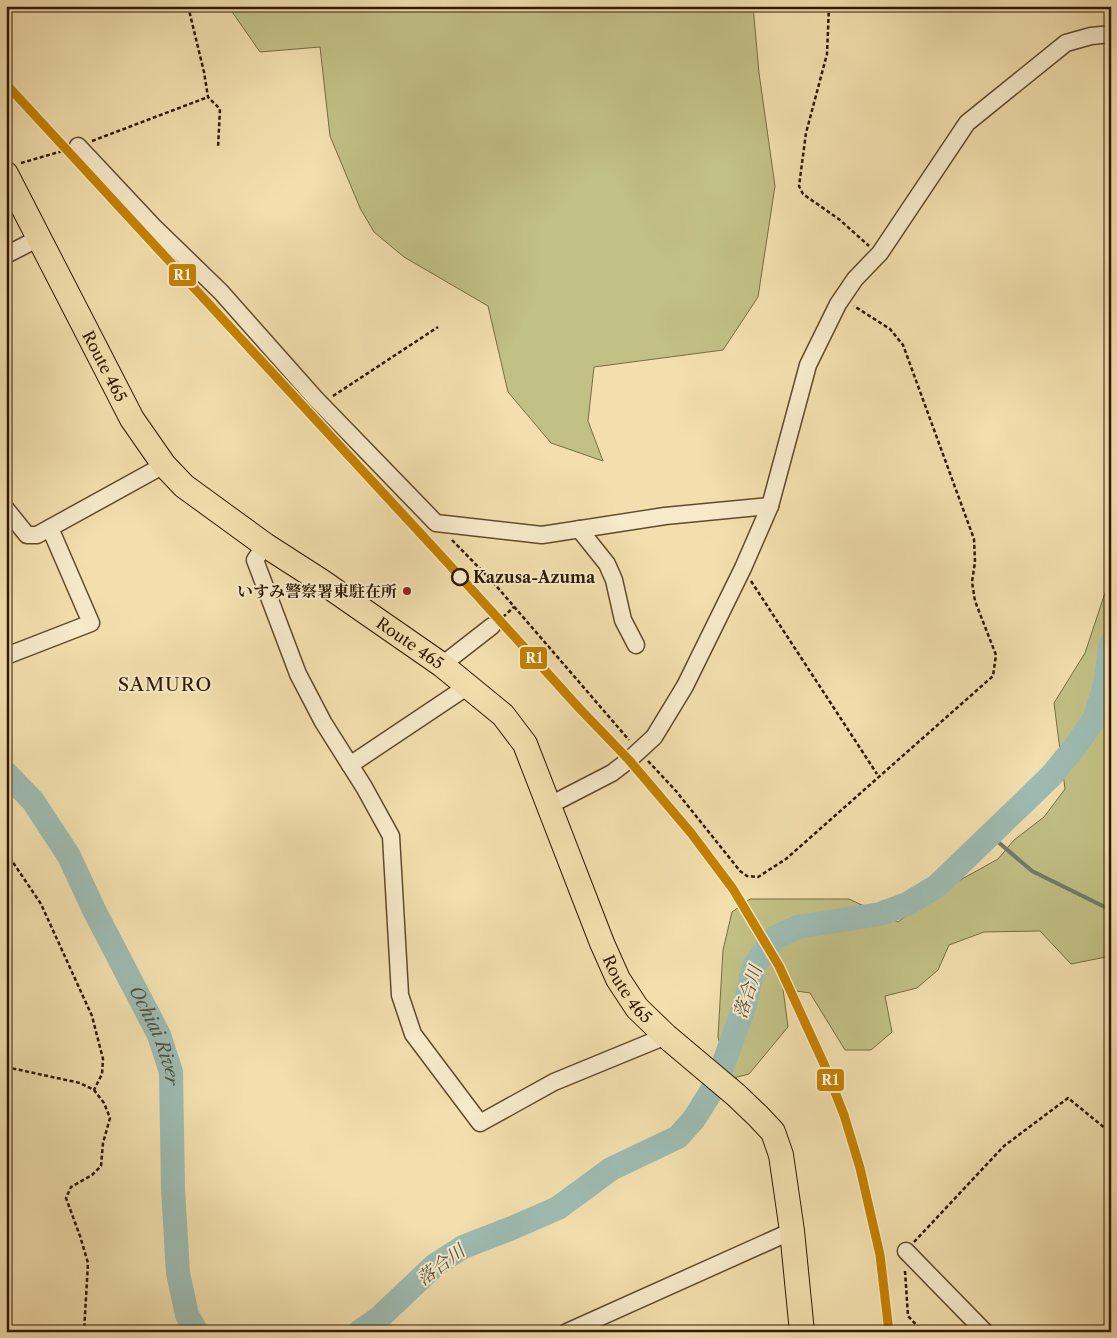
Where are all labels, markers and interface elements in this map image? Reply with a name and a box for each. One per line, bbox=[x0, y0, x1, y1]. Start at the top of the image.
line badge: R1 bbox=[168, 263, 197, 287]
text: R1 bbox=[173, 266, 191, 284]
street label: Route 465 bbox=[78, 327, 131, 405]
place label: Kazusa-Azuma bbox=[473, 567, 596, 587]
marker: Kazusa-Azuma bbox=[451, 568, 469, 586]
place label: いすみ警察署東駐在所 bbox=[237, 581, 397, 601]
marker: いすみ警察署東駐在所 bbox=[401, 585, 413, 597]
street label: Route 465 bbox=[373, 613, 448, 673]
line badge: R1 bbox=[519, 646, 548, 670]
text: R1 bbox=[525, 649, 543, 667]
district label: SAMURO bbox=[118, 673, 212, 696]
street label: Route 465 bbox=[599, 952, 656, 1027]
water label: 落合川 bbox=[729, 961, 767, 1021]
water label: Ochiai River bbox=[124, 982, 182, 1087]
line badge: R1 bbox=[816, 1068, 845, 1092]
text: R1 bbox=[821, 1071, 839, 1089]
water label: 落合川 bbox=[413, 1239, 471, 1290]

